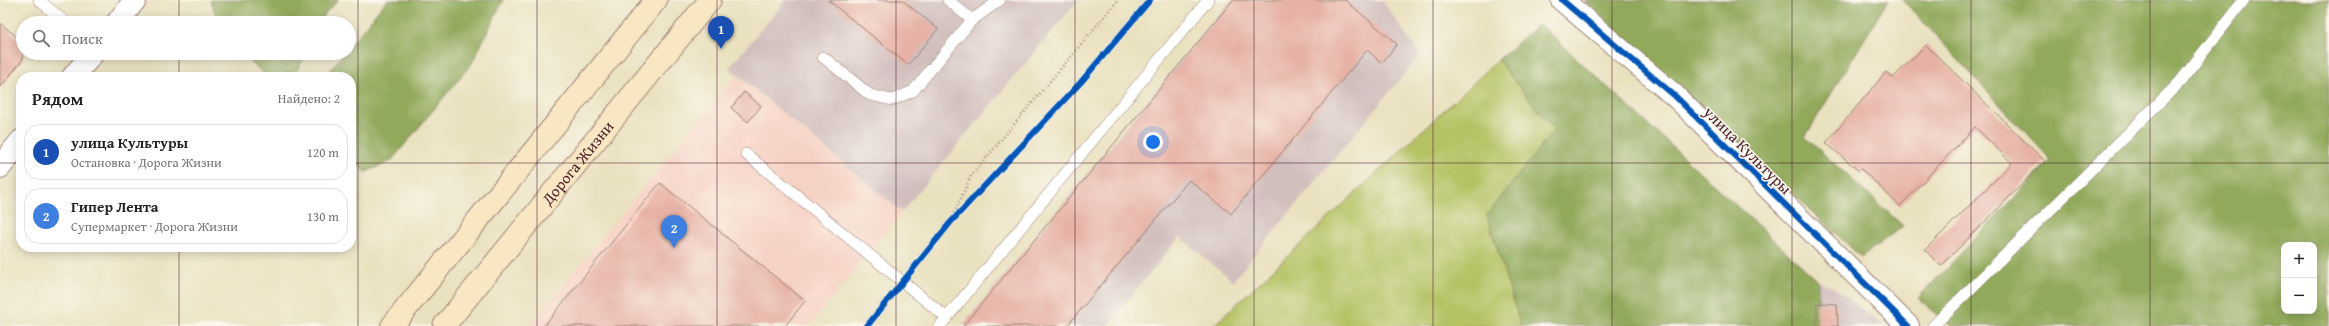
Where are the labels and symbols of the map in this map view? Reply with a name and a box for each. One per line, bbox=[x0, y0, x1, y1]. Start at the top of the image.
pin: 1 bbox=[708, 16, 734, 49]
street label: улица Культуры bbox=[1698, 100, 1798, 200]
street label: Дорога Жизни bbox=[535, 115, 619, 211]
your location bbox=[1143, 132, 1163, 152]
pin: 2 bbox=[661, 215, 687, 248]

